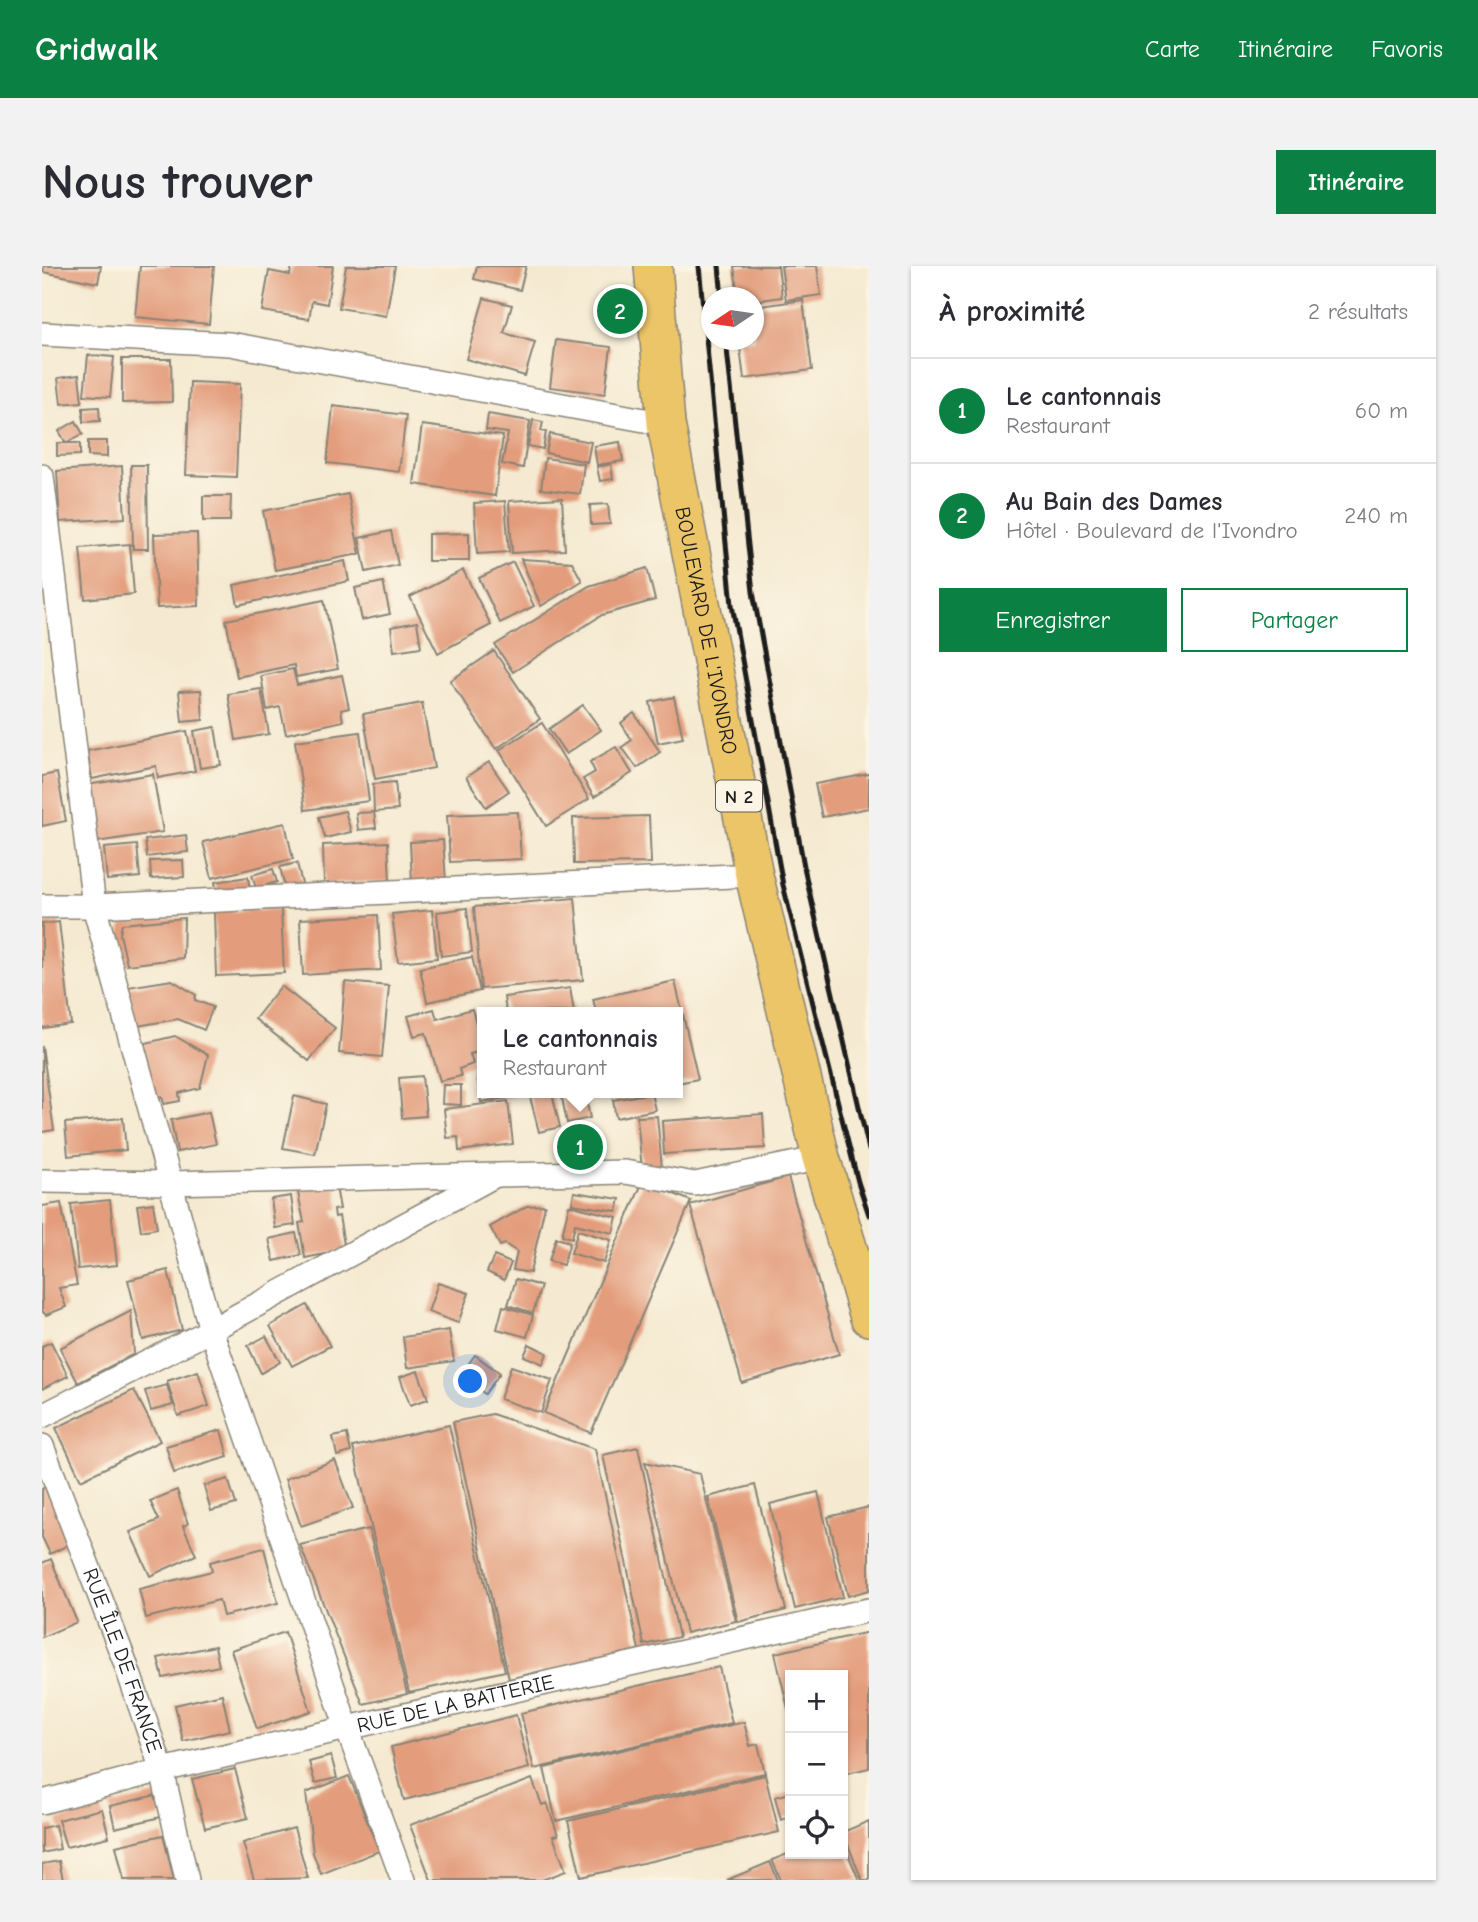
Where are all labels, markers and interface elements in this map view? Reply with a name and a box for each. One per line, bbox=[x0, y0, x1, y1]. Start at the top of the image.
text: Gridwalk bbox=[35, 30, 158, 68]
text: Carte bbox=[1145, 35, 1200, 63]
text: Itinéraire bbox=[1238, 35, 1333, 63]
text: Favoris bbox=[1371, 35, 1443, 63]
button: Itinéraire bbox=[1276, 150, 1436, 214]
text: Nous trouver bbox=[42, 154, 313, 210]
pin: 2 bbox=[597, 285, 643, 337]
north arrow bbox=[701, 287, 764, 350]
text: À proximité bbox=[939, 294, 1085, 329]
text: 2 résultats bbox=[1308, 298, 1408, 325]
text: Le cantonnais bbox=[1006, 382, 1161, 412]
text: 1 bbox=[957, 397, 967, 424]
text: 60 m bbox=[1355, 397, 1408, 424]
text: Restaurant bbox=[1006, 412, 1110, 439]
text: Au Bain des Dames bbox=[1006, 487, 1222, 517]
text: 2 bbox=[956, 502, 968, 529]
text: 240 m bbox=[1344, 502, 1408, 529]
street label: BOULEVARD DE L'IVONDRO bbox=[670, 505, 742, 757]
text: Hôtel · Boulevard de l'Ivondro bbox=[1006, 517, 1298, 544]
button: Enregistrer bbox=[939, 588, 1167, 652]
button: Partager bbox=[1181, 588, 1408, 652]
road number: N 2 bbox=[716, 780, 762, 811]
popup bbox=[477, 1007, 683, 1098]
text: Le cantonnais bbox=[502, 1024, 658, 1054]
text: Restaurant bbox=[502, 1054, 606, 1081]
pin: 1 bbox=[557, 1121, 603, 1173]
your location bbox=[453, 1364, 487, 1398]
street label: RUE ÎLE DE FRANCE bbox=[78, 1565, 167, 1756]
street label: RUE DE LA BATTERIE bbox=[354, 1670, 556, 1738]
map controls bbox=[785, 1670, 848, 1859]
button: + bbox=[785, 1670, 848, 1733]
button: − bbox=[785, 1733, 848, 1796]
button: locate bbox=[785, 1796, 848, 1859]

